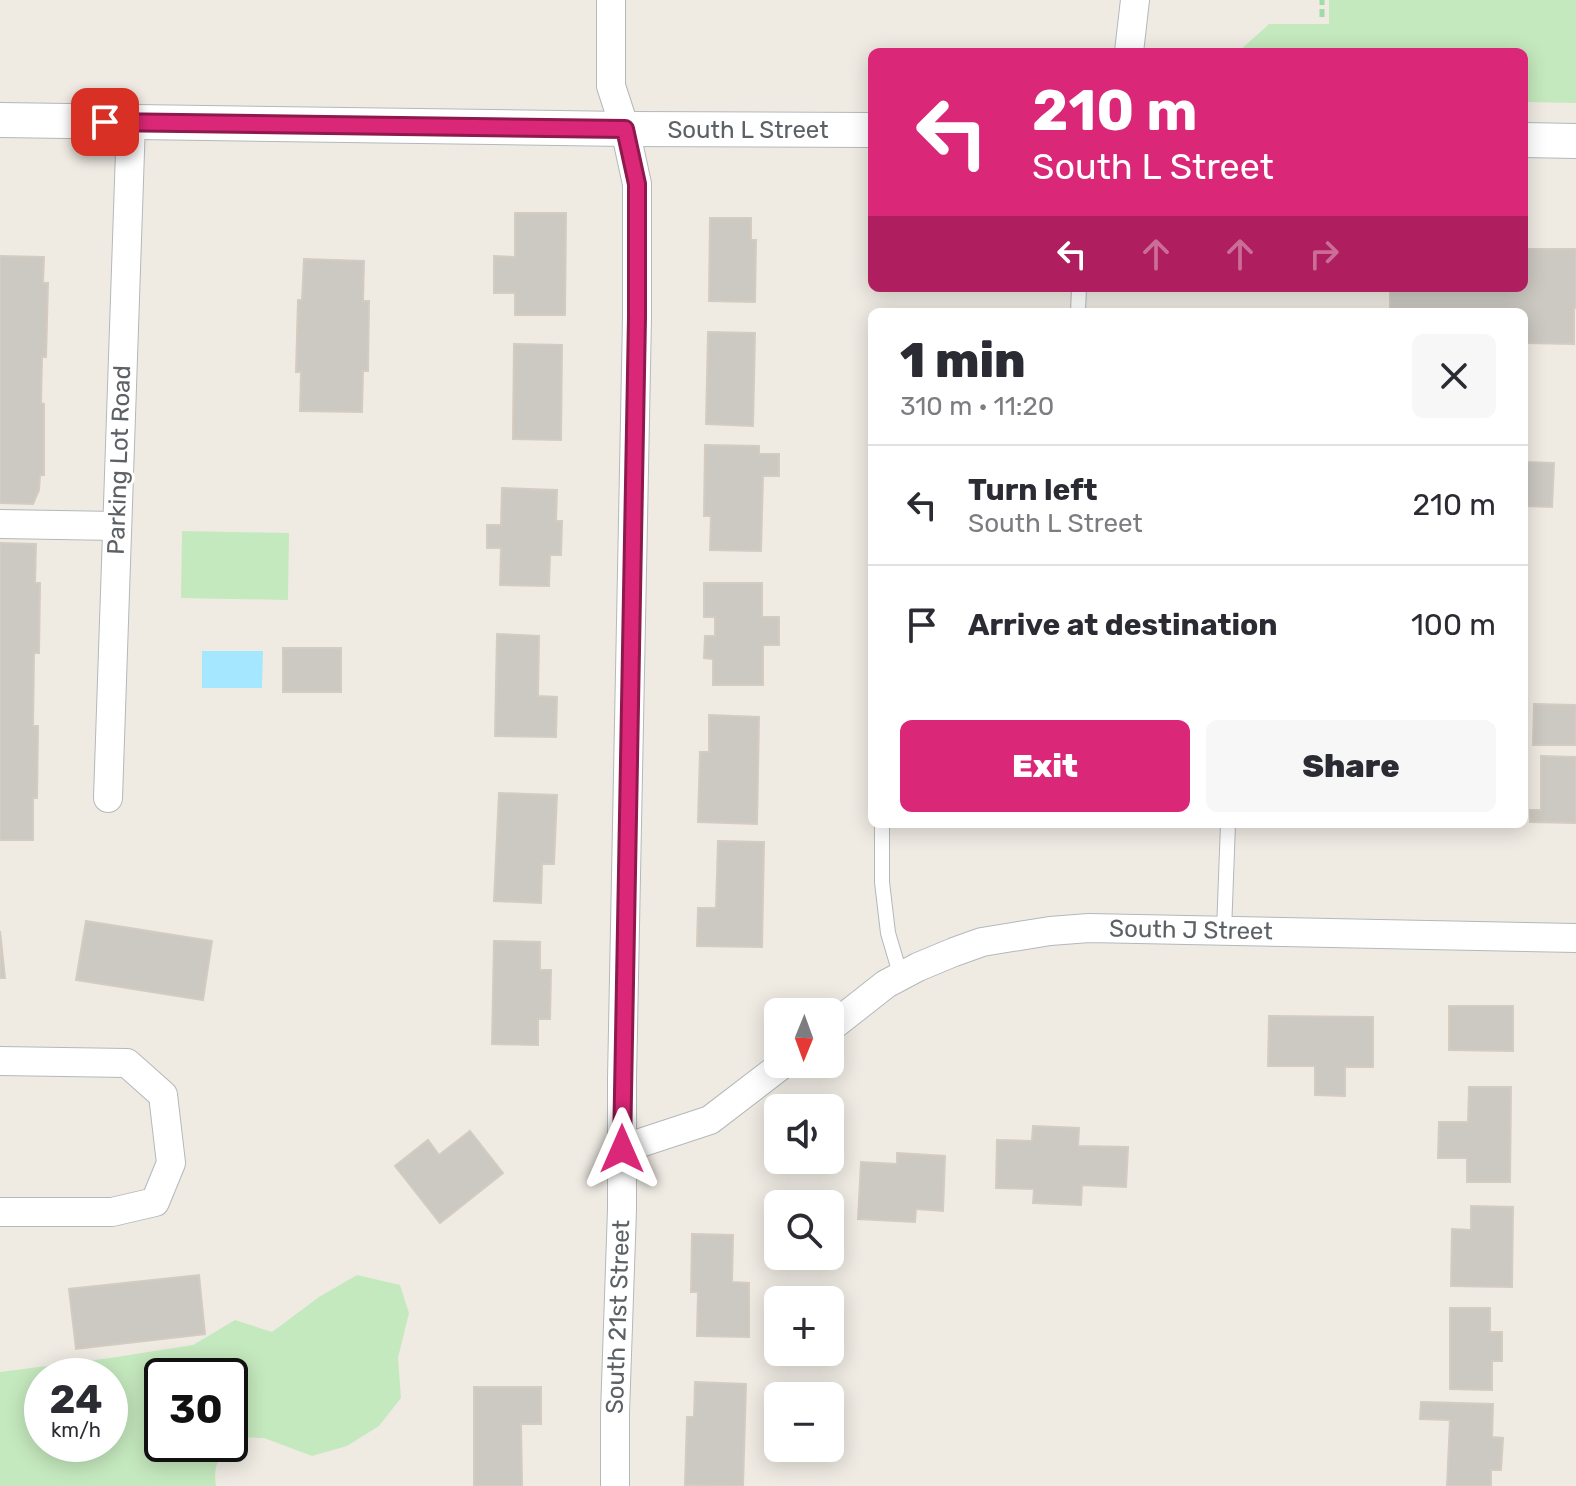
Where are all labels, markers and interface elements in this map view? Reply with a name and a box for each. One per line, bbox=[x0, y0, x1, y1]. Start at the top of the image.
text: 210 m bbox=[1032, 78, 1198, 144]
icon: left bbox=[900, 80, 1004, 184]
pin bbox=[71, 88, 139, 156]
icon: arrive bbox=[83, 100, 127, 144]
street label: South L Street bbox=[667, 116, 829, 144]
text: South L Street bbox=[1032, 145, 1274, 188]
icon: left bbox=[1050, 232, 1094, 276]
icon: ahead bbox=[1134, 232, 1178, 276]
icon: ahead bbox=[1218, 232, 1262, 276]
icon: right bbox=[1302, 232, 1346, 276]
text: 1 min bbox=[900, 332, 1026, 389]
button: close bbox=[1412, 334, 1496, 418]
street label: Parking Lot Road bbox=[102, 365, 136, 555]
text: 310 m · 11:20 bbox=[900, 391, 1054, 422]
text: Turn left bbox=[968, 472, 1098, 508]
icon: left bbox=[900, 483, 944, 527]
text: 210 m bbox=[1412, 487, 1496, 523]
text: South L Street bbox=[968, 508, 1143, 539]
icon: arrive bbox=[900, 603, 944, 647]
text: Arrive at destination bbox=[968, 607, 1278, 643]
text: 100 m bbox=[1411, 607, 1496, 643]
button: Exit bbox=[900, 720, 1190, 812]
button: Share bbox=[1206, 720, 1496, 812]
street label: South J Street bbox=[1109, 915, 1273, 945]
north arrow bbox=[764, 998, 844, 1078]
map controls bbox=[764, 998, 844, 1462]
button: sound bbox=[764, 1094, 844, 1174]
position arrow bbox=[580, 1107, 664, 1191]
button: search bbox=[764, 1190, 844, 1270]
street label: South 21st Street bbox=[601, 1219, 635, 1415]
button: + bbox=[764, 1286, 844, 1366]
speed limit sign: 30 bbox=[144, 1358, 248, 1462]
text: 24 bbox=[49, 1376, 103, 1423]
button: − bbox=[764, 1382, 844, 1462]
text: km/h bbox=[51, 1418, 101, 1442]

